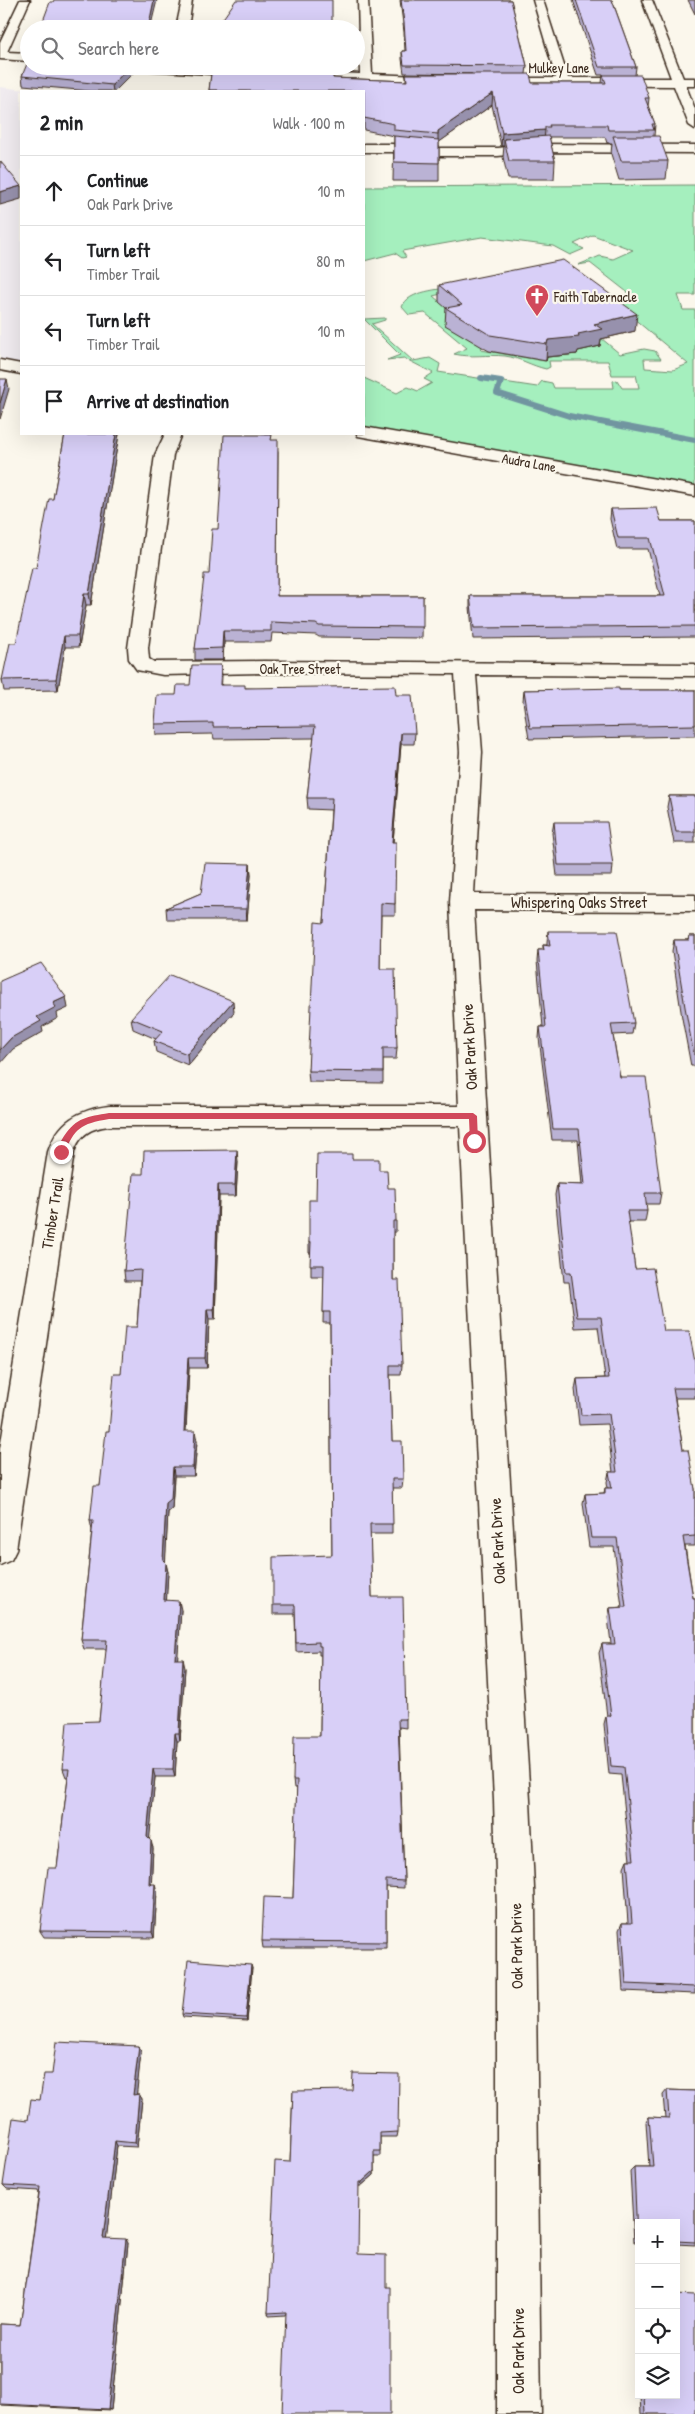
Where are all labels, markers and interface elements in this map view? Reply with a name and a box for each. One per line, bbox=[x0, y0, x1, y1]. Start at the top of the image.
search box bbox=[20, 20, 365, 75]
icon: search bbox=[38, 34, 66, 62]
text: Search here bbox=[78, 35, 159, 61]
street label: Mulkey Lane bbox=[529, 58, 590, 78]
text: 2 min bbox=[40, 108, 83, 137]
text: Walk · 100 m bbox=[273, 112, 345, 134]
text: Continue bbox=[87, 167, 148, 193]
icon: ahead bbox=[40, 177, 68, 205]
text: 10 m bbox=[317, 180, 345, 202]
text: Oak Park Drive bbox=[87, 193, 173, 215]
text: Turn left bbox=[87, 237, 150, 263]
icon: left bbox=[40, 247, 68, 275]
text: 80 m bbox=[316, 250, 345, 272]
text: Timber Trail bbox=[87, 263, 160, 285]
church icon: Faith Tabernacle bbox=[524, 283, 550, 317]
place label: Faith Tabernacle bbox=[553, 287, 638, 306]
text: Turn left bbox=[87, 307, 150, 333]
icon: left bbox=[40, 317, 68, 345]
text: 10 m bbox=[317, 320, 345, 342]
text: Timber Trail bbox=[87, 333, 160, 355]
icon: arrive bbox=[40, 387, 68, 415]
text: Arrive at destination bbox=[87, 388, 229, 414]
street label: Audra Lane bbox=[500, 448, 558, 476]
street label: Oak Tree Street bbox=[259, 659, 341, 678]
street label: Whispering Oaks Street bbox=[511, 891, 648, 913]
street label: Oak Park Drive bbox=[456, 1003, 482, 1091]
route start bbox=[463, 1130, 486, 1153]
route end bbox=[50, 1141, 73, 1164]
street label: Timber Trail bbox=[35, 1175, 69, 1251]
street label: Oak Park Drive bbox=[484, 1497, 510, 1585]
street label: Oak Park Drive bbox=[504, 1902, 528, 1989]
map controls bbox=[635, 2219, 680, 2399]
button: + bbox=[635, 2219, 680, 2264]
button: − bbox=[635, 2264, 680, 2309]
street label: Oak Park Drive bbox=[507, 2307, 529, 2394]
button: locate bbox=[635, 2309, 680, 2354]
button: layers bbox=[635, 2354, 680, 2399]

